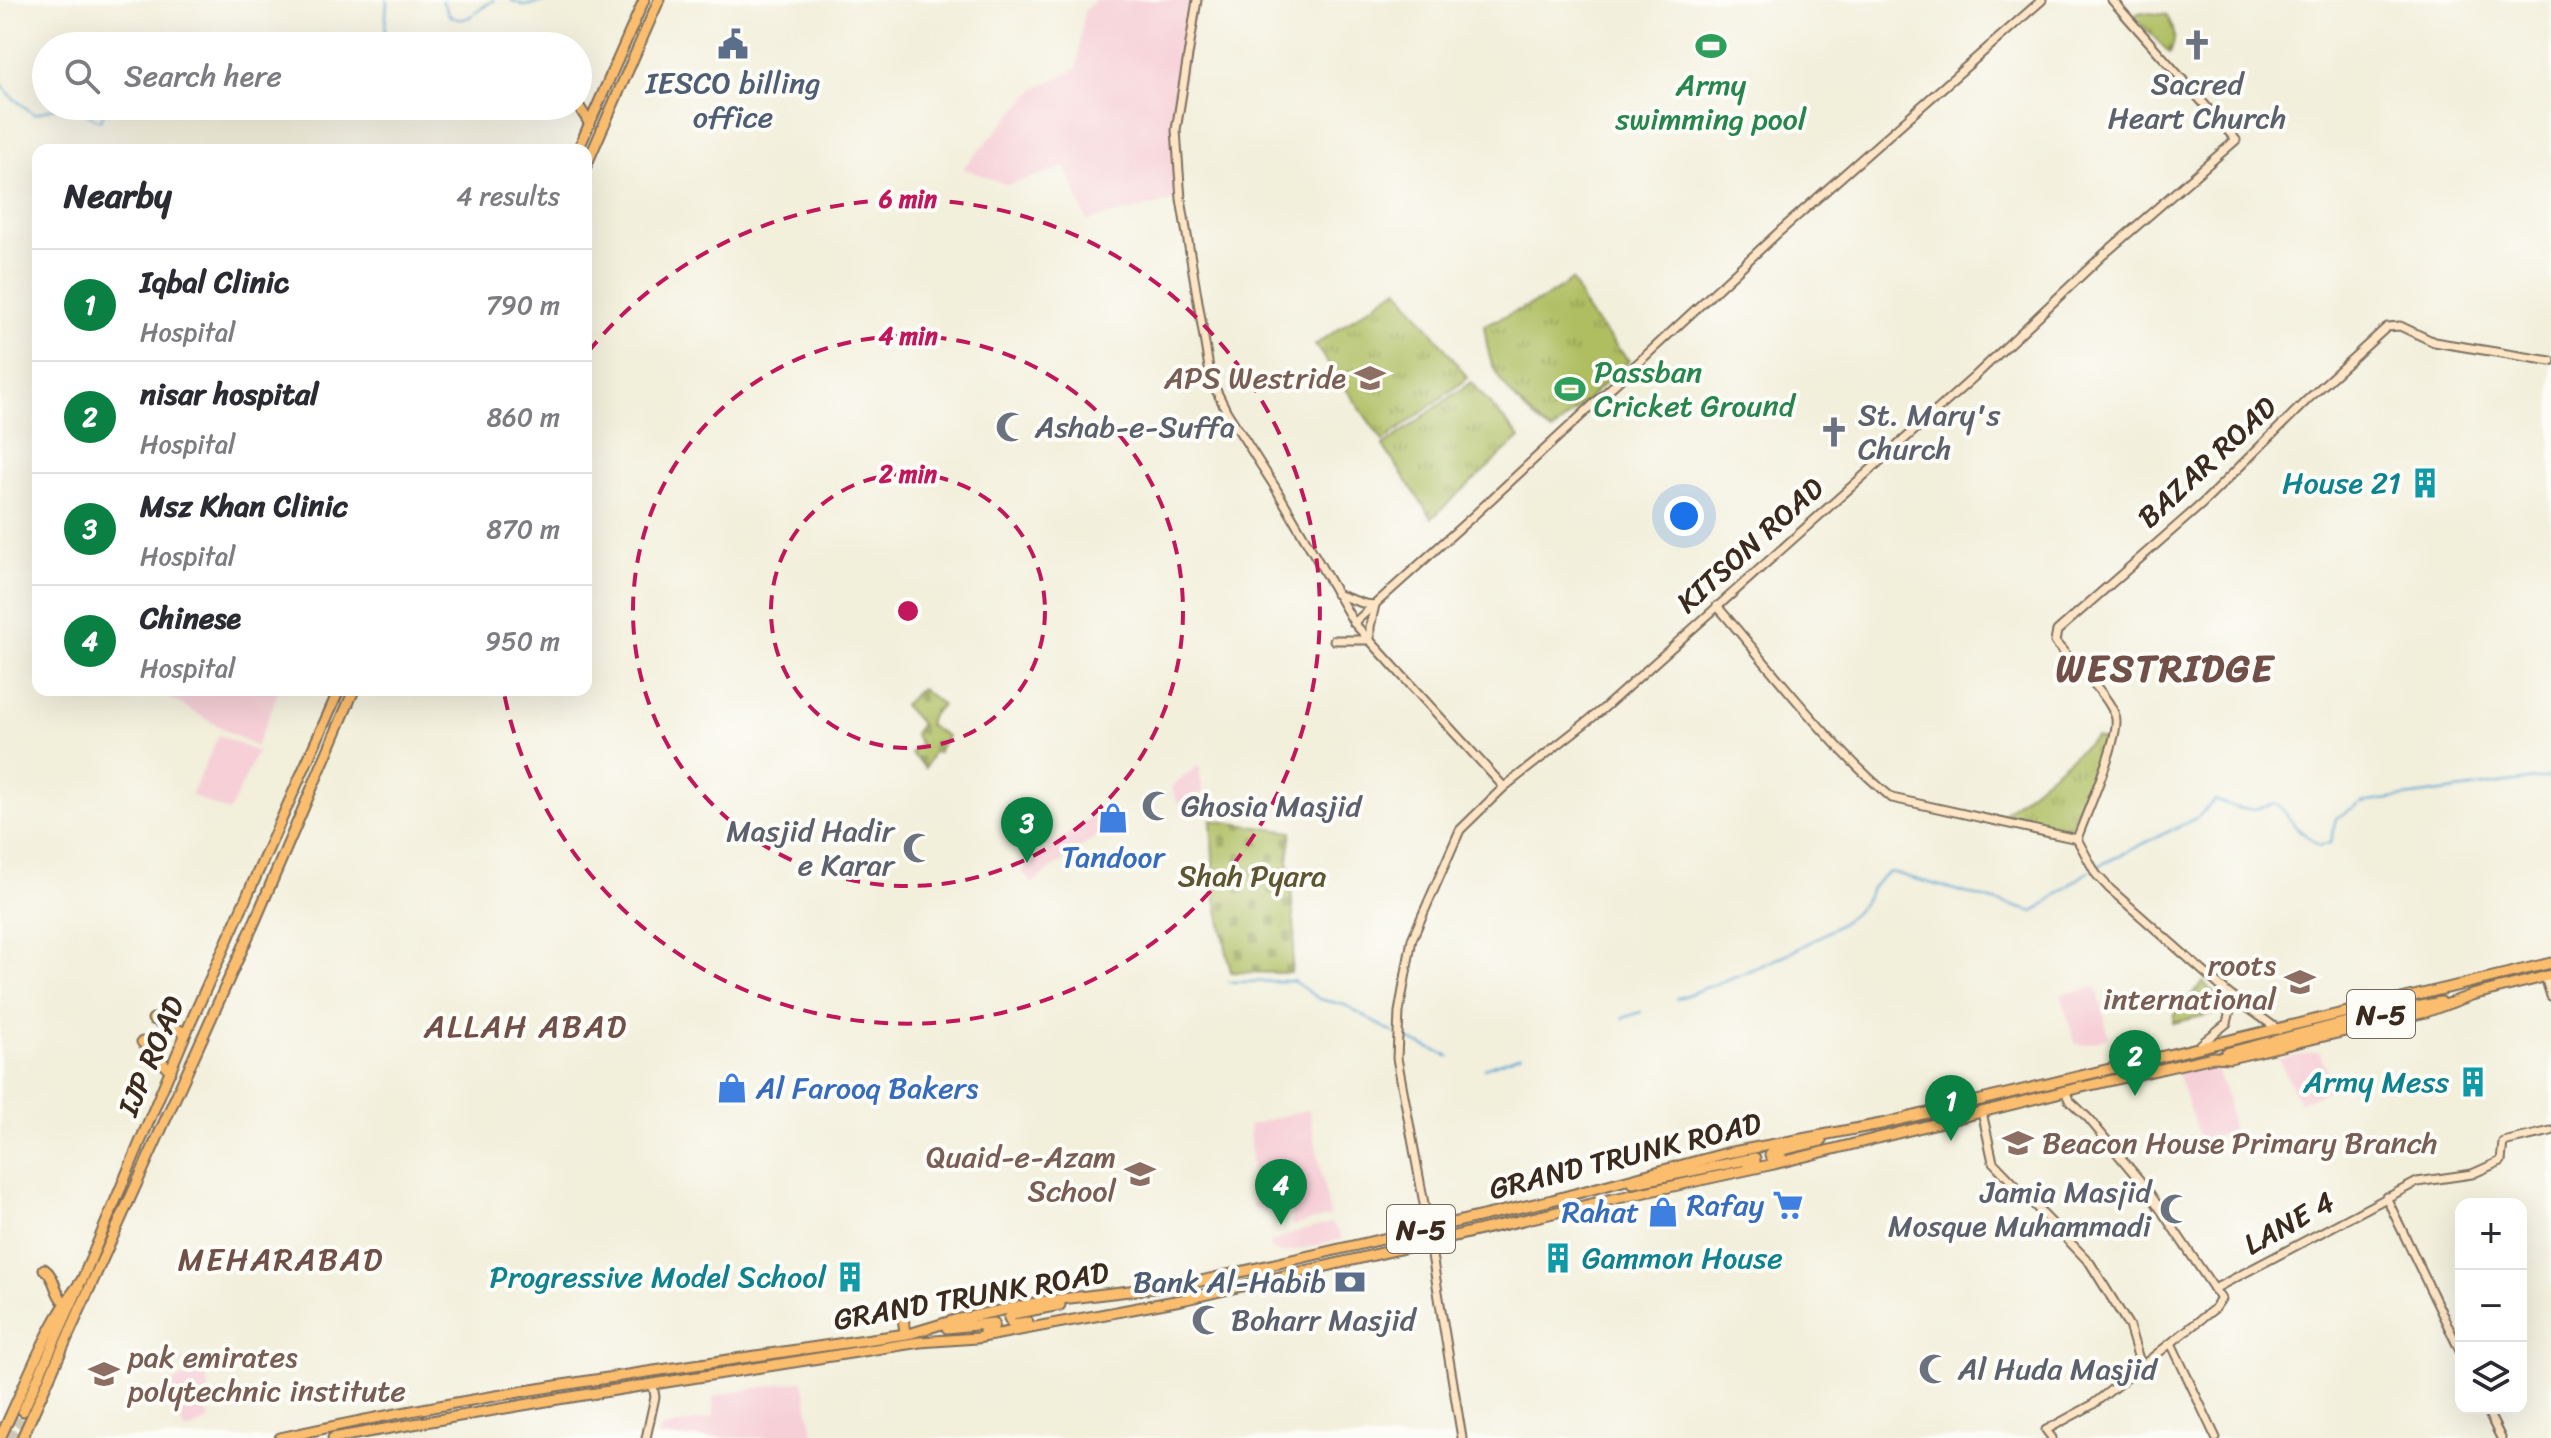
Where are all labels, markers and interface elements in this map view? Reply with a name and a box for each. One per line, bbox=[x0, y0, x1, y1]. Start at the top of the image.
public building icon: IESCO billing office bbox=[716, 27, 750, 61]
church icon: Sacred Heart Church bbox=[2180, 28, 2214, 62]
sports icon: Army swimming pool bbox=[1694, 29, 1728, 63]
search box bbox=[32, 32, 592, 120]
text: Search here bbox=[124, 49, 282, 103]
icon: search bbox=[60, 54, 104, 98]
place label: IESCO billing office bbox=[645, 56, 820, 144]
place label: Sacred Heart Church bbox=[2108, 57, 2286, 145]
place label: Army swimming pool bbox=[1615, 58, 1808, 146]
text: Nearby bbox=[64, 166, 172, 226]
text: 4 results bbox=[456, 173, 560, 219]
text: 6 min bbox=[878, 178, 937, 220]
text: Iqbal Clinic bbox=[140, 255, 289, 309]
text: 1 bbox=[84, 282, 96, 328]
text: 790 m bbox=[486, 282, 560, 328]
text: Hospital bbox=[140, 309, 235, 355]
text: 4 min bbox=[878, 315, 938, 357]
place label: Passban Cricket Ground bbox=[1594, 345, 1797, 433]
place label: APS Westride bbox=[1163, 351, 1346, 405]
school or university icon: APS Westride bbox=[1353, 361, 1387, 395]
text: nisar hospital bbox=[140, 367, 319, 421]
sports icon: Passban Cricket Ground bbox=[1553, 372, 1587, 406]
street label: BAZAR ROAD bbox=[2124, 382, 2290, 542]
place label: St. Mary's Church bbox=[1858, 388, 2000, 476]
text: 2 bbox=[82, 394, 98, 440]
text: 860 m bbox=[486, 394, 560, 440]
place label: Ashab-e-Suffa bbox=[1034, 400, 1235, 454]
mosque icon: Ashab-e-Suffa bbox=[994, 410, 1028, 444]
church icon: St. Mary's Church bbox=[1817, 415, 1851, 449]
text: Hospital bbox=[140, 421, 235, 467]
text: 2 min bbox=[878, 453, 937, 495]
place label: House 21 bbox=[2282, 456, 2401, 510]
street label: KITSON ROAD bbox=[1663, 463, 1837, 627]
building icon: House 21 bbox=[2408, 466, 2442, 500]
text: Msz Khan Clinic bbox=[140, 479, 348, 533]
your location bbox=[1664, 496, 1704, 536]
text: 3 bbox=[83, 506, 97, 552]
text: 870 m bbox=[486, 506, 560, 552]
text: Hospital bbox=[140, 533, 235, 579]
text: Chinese bbox=[140, 591, 241, 645]
centre of rings bbox=[894, 597, 922, 625]
text: 4 bbox=[82, 618, 98, 664]
text: 950 m bbox=[485, 618, 560, 664]
district label: WESTRIDGE bbox=[2056, 635, 2275, 702]
text: Hospital bbox=[140, 645, 235, 691]
place label: Ghosia Masjid bbox=[1181, 779, 1363, 833]
mosque icon: Ghosia Masjid bbox=[1140, 789, 1174, 823]
pin: 3 bbox=[1001, 797, 1053, 863]
shop icon: Tandoor bbox=[1096, 801, 1130, 835]
place label: Masjid Hadir e Karar bbox=[726, 804, 896, 892]
place label: Tandoor bbox=[1061, 830, 1166, 884]
mosque icon: Masjid Hadir e Karar bbox=[901, 831, 935, 865]
park label: Shah Pyara bbox=[1178, 849, 1326, 903]
place label: roots international bbox=[2103, 938, 2277, 1026]
school or university icon: roots international bbox=[2283, 965, 2317, 999]
street label: IJP ROAD bbox=[101, 987, 201, 1126]
road number: N-5 bbox=[2347, 990, 2415, 1038]
district label: ALLAH ABAD bbox=[423, 998, 628, 1055]
pin: 2 bbox=[2109, 1030, 2161, 1096]
place label: Army Mess bbox=[2302, 1055, 2449, 1109]
place label: Al Farooq Bakers bbox=[755, 1061, 979, 1115]
building icon: Army Mess bbox=[2456, 1065, 2490, 1099]
shop icon: Al Farooq Bakers bbox=[715, 1071, 749, 1105]
pin: 1 bbox=[1925, 1075, 1977, 1141]
street label: GRAND TRUNK ROAD bbox=[1483, 1096, 1767, 1216]
place label: Beacon House Primary Branch bbox=[2042, 1116, 2438, 1170]
school or university icon: Beacon House Primary Branch bbox=[2001, 1126, 2035, 1160]
place label: Quaid-e-Azam School bbox=[926, 1130, 1116, 1218]
school or university icon: Quaid-e-Azam School bbox=[1123, 1157, 1157, 1191]
pin: 4 bbox=[1255, 1159, 1307, 1225]
place label: Jamia Masjid Mosque Muhammadi bbox=[1888, 1165, 2153, 1253]
street label: LANE 4 bbox=[2233, 1176, 2345, 1270]
place label: Rafay bbox=[1687, 1178, 1764, 1232]
place label: Rahat bbox=[1562, 1185, 1639, 1239]
supermarket icon: Rafay bbox=[1771, 1188, 1805, 1222]
mosque icon: Jamia Masjid Mosque Muhammadi bbox=[2158, 1192, 2192, 1226]
shop icon: Rahat bbox=[1646, 1195, 1680, 1229]
map controls bbox=[2455, 1198, 2527, 1414]
button: + bbox=[2455, 1198, 2527, 1270]
road number: N-5 bbox=[1387, 1205, 1455, 1253]
district label: MEHARABAD bbox=[178, 1231, 384, 1288]
place label: Gammon House bbox=[1582, 1231, 1783, 1285]
building icon: Gammon House bbox=[1541, 1241, 1575, 1275]
street label: GRAND TRUNK ROAD bbox=[829, 1245, 1113, 1347]
place label: Progressive Model School bbox=[489, 1250, 827, 1304]
place label: Bank Al-Habib bbox=[1133, 1255, 1326, 1309]
building icon: Progressive Model School bbox=[833, 1260, 867, 1294]
bank icon: Bank Al-Habib bbox=[1333, 1265, 1367, 1299]
button: − bbox=[2455, 1270, 2527, 1342]
place label: Boharr Masjid bbox=[1231, 1293, 1418, 1347]
mosque icon: Boharr Masjid bbox=[1190, 1303, 1224, 1337]
place label: pak emirates polytechnic institute bbox=[126, 1330, 406, 1418]
place label: Al Huda Masjid bbox=[1957, 1342, 2159, 1396]
button: layers bbox=[2455, 1342, 2527, 1414]
mosque icon: Al Huda Masjid bbox=[1917, 1352, 1951, 1386]
school or university icon: pak emirates polytechnic institute bbox=[87, 1357, 121, 1391]

